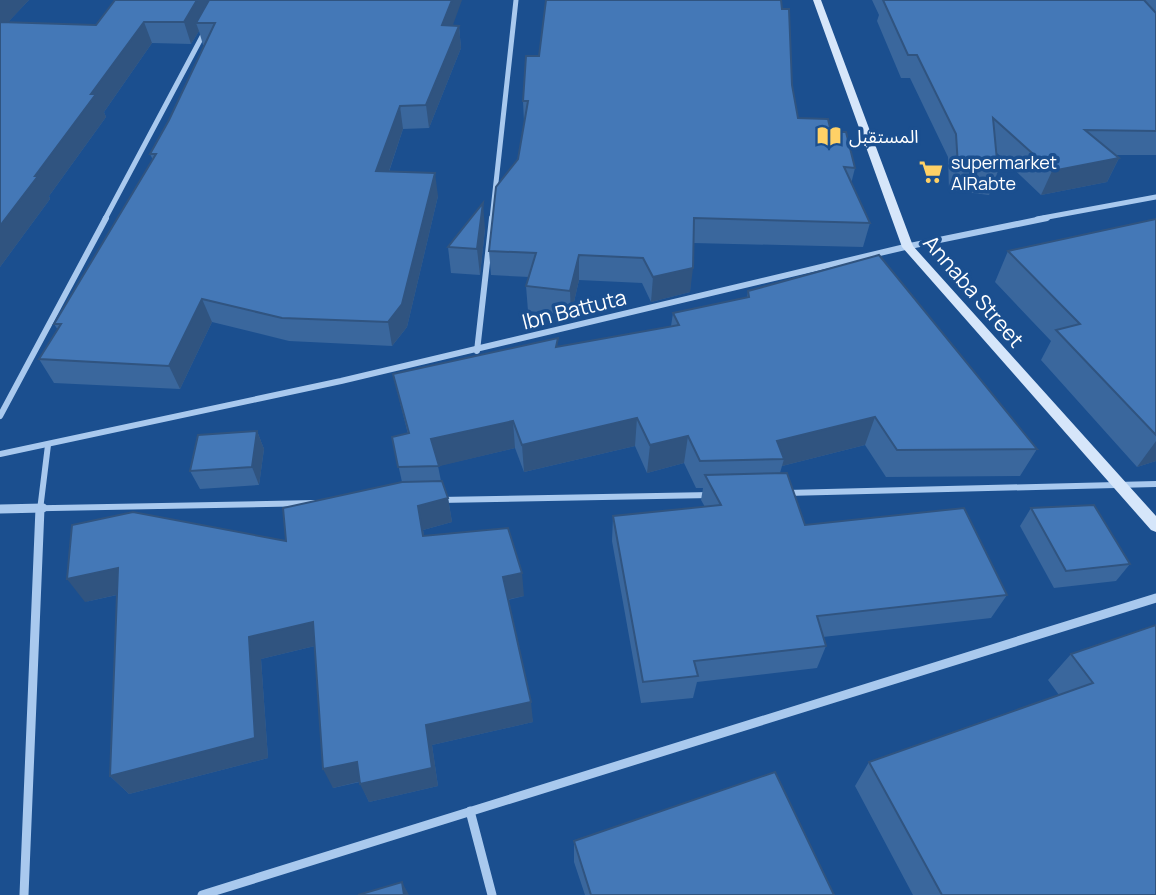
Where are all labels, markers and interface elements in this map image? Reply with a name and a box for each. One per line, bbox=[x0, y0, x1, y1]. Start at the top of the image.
library icon: المستقبل bbox=[815, 122, 843, 150]
place label: المستقبل bbox=[849, 124, 919, 148]
place label: supermarket AlRabte bbox=[951, 150, 1057, 195]
supermarket icon: supermarket AlRabte bbox=[917, 158, 945, 186]
street label: Annaba Street bbox=[918, 229, 1030, 353]
street label: Ibn Battuta bbox=[519, 283, 629, 335]

